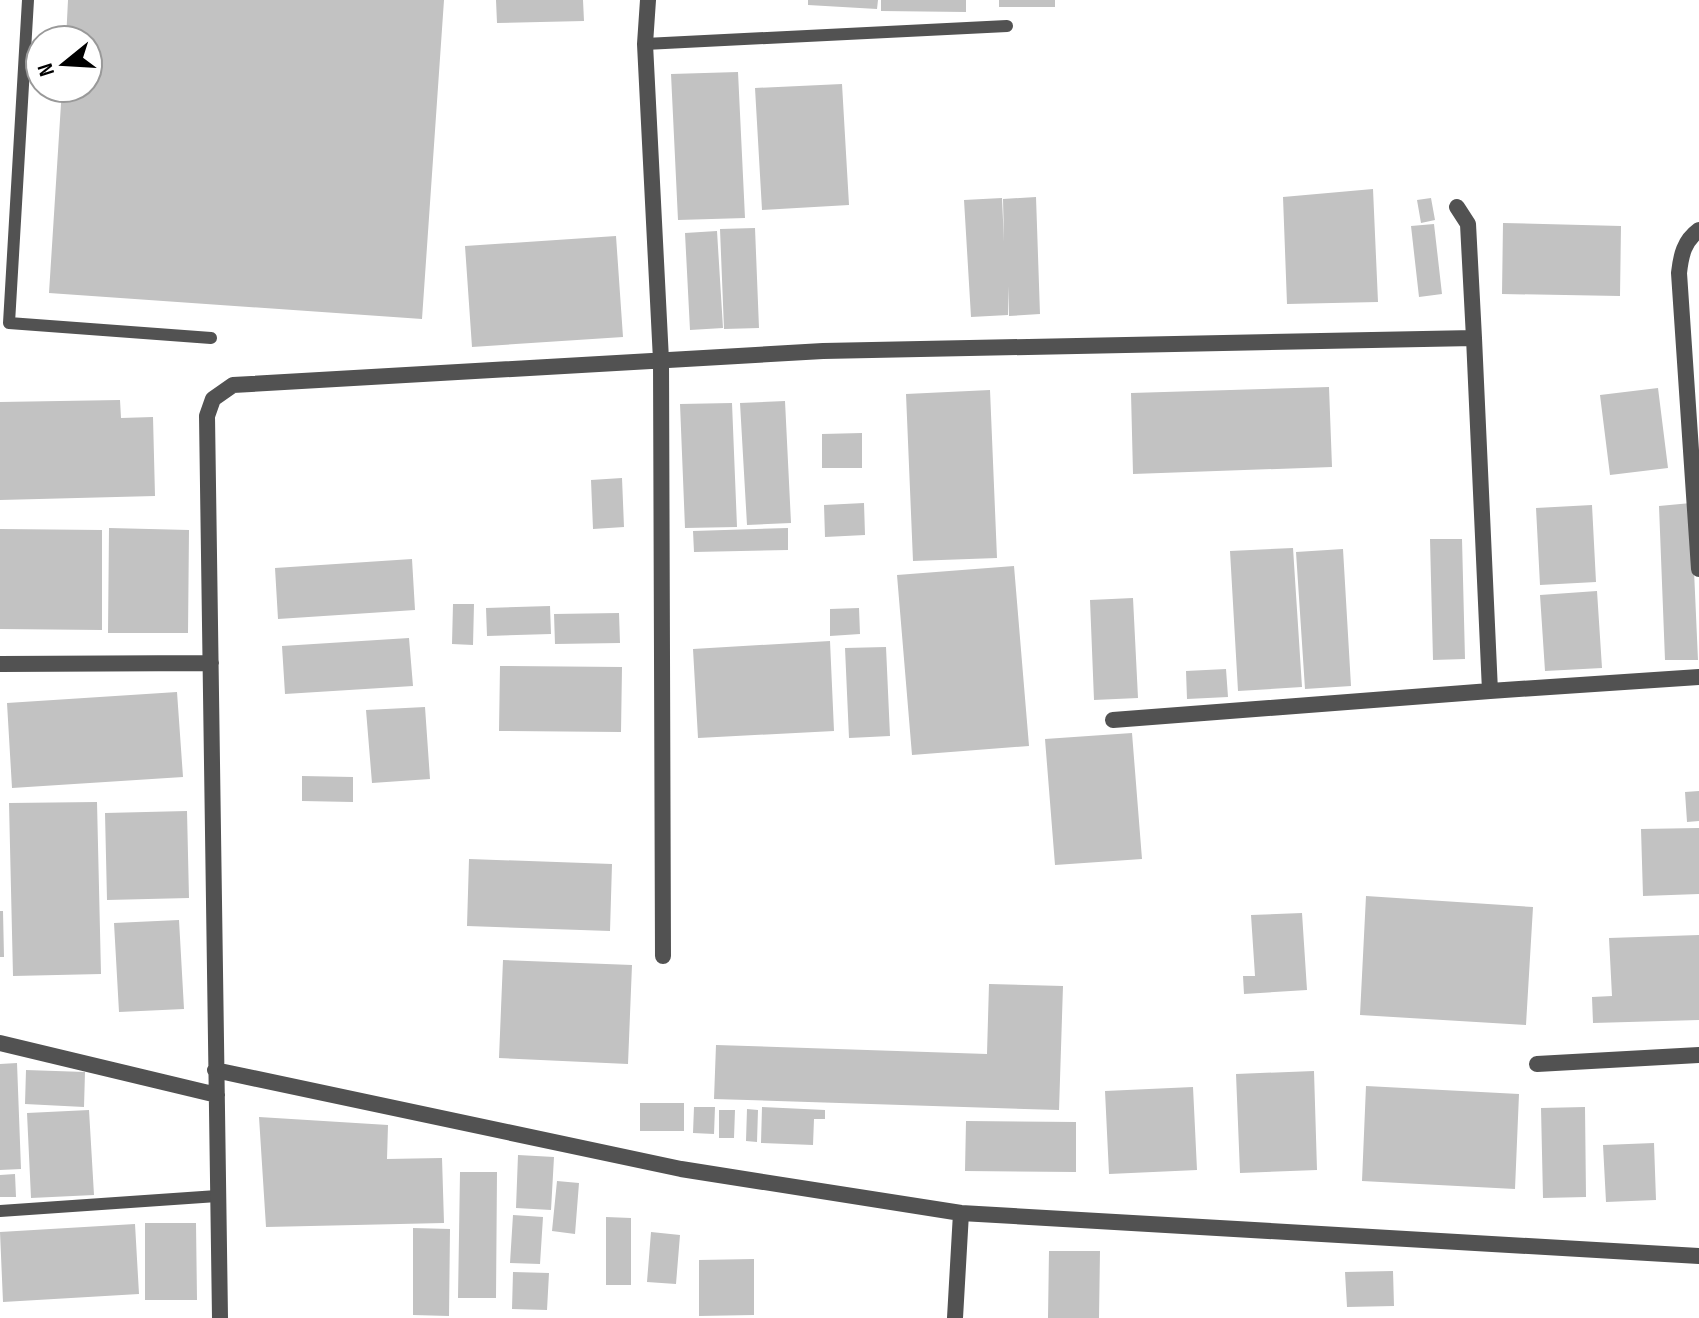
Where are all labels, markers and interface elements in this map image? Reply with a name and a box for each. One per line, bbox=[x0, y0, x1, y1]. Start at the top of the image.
north arrow bbox=[24, 24, 104, 104]
text: N bbox=[32, 60, 61, 79]

